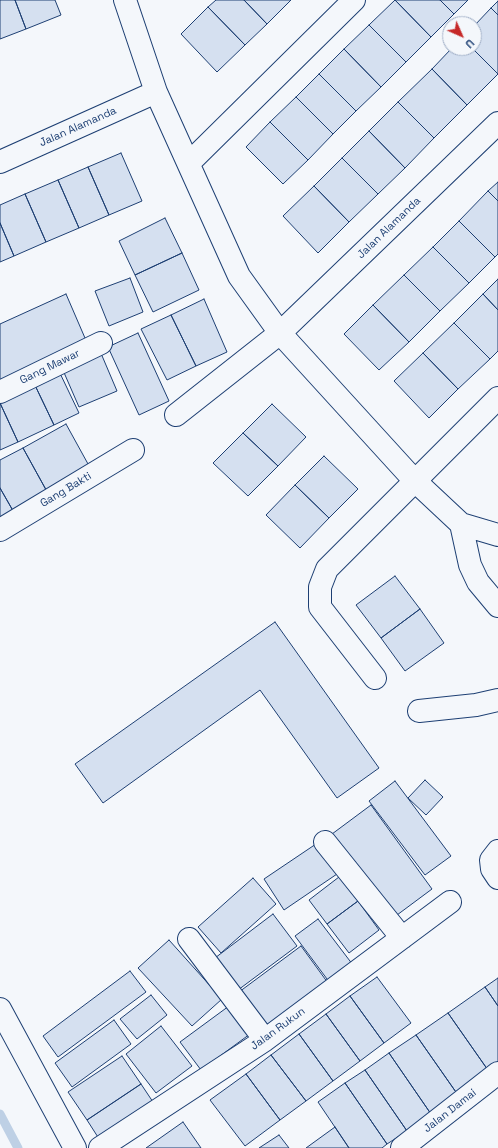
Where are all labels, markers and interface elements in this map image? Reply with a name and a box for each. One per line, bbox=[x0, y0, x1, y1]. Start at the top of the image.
north arrow bbox=[442, 16, 482, 56]
text: U bbox=[462, 36, 477, 51]
street label: Jalan Alamanda bbox=[37, 104, 119, 150]
street label: Jalan Alamanda bbox=[355, 194, 423, 262]
street label: Gang Mawar bbox=[18, 347, 82, 387]
street label: Gang Bakti bbox=[38, 470, 94, 510]
street label: Jalan Rukun bbox=[248, 1005, 308, 1053]
street label: Jalan Damai bbox=[421, 1086, 479, 1136]

